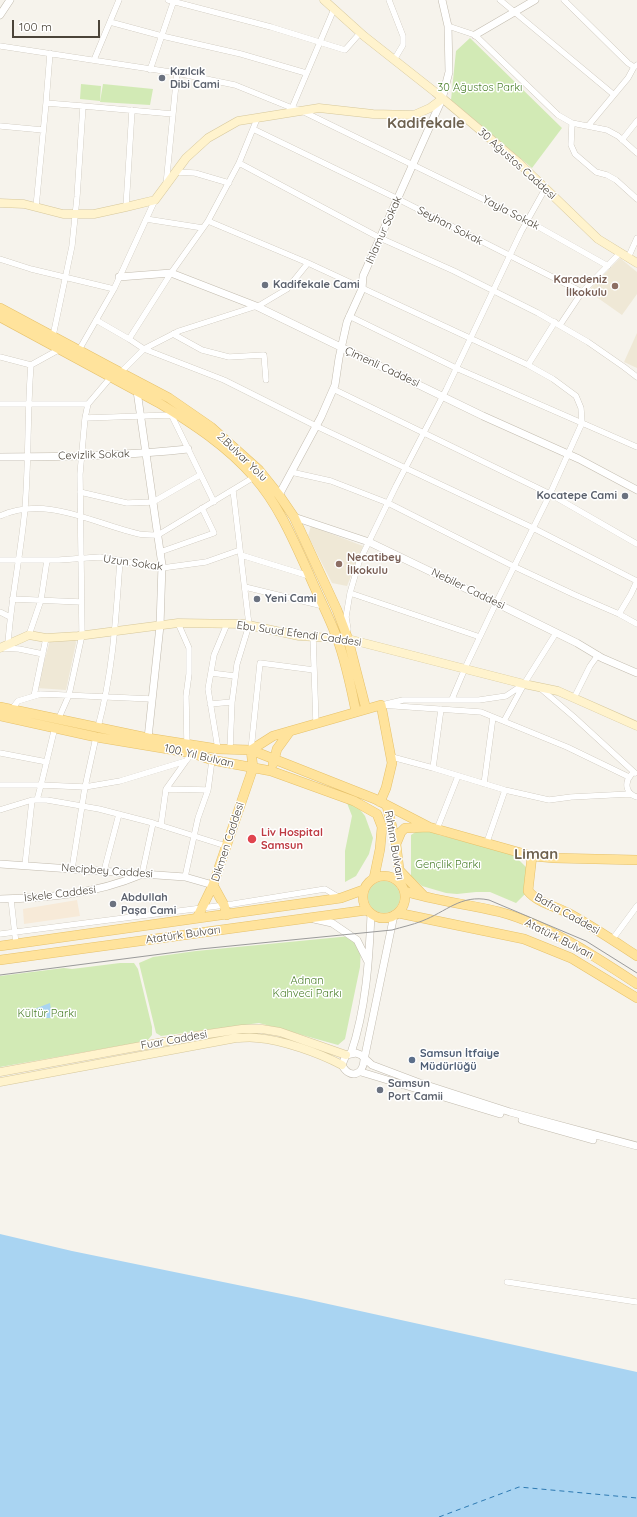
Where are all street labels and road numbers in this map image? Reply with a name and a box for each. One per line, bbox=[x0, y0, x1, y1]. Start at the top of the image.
street label: 30 Ağustos Caddesi bbox=[475, 126, 559, 202]
street label: Yayla Sokak bbox=[480, 193, 542, 233]
street label: Ihlamur Sokak bbox=[363, 194, 405, 266]
street label: Seyhan Sokak bbox=[415, 204, 485, 248]
street label: Çimenli Caddesi bbox=[343, 344, 421, 390]
street label: 2.Bulvar Yolu bbox=[214, 430, 270, 484]
street label: Cevizlik Sokak bbox=[58, 447, 130, 463]
street label: Uzun Sokak bbox=[102, 552, 164, 574]
street label: Nebiler Caddesi bbox=[429, 566, 507, 612]
street label: Ebu Suud Efendi Caddesi bbox=[236, 619, 362, 649]
street label: 100. Yıl Bulvarı bbox=[163, 742, 235, 770]
street label: Dikmen Caddesi bbox=[209, 801, 247, 883]
street label: Rıhtım Bulvarı bbox=[381, 809, 407, 881]
street label: Necipbey Caddesi bbox=[61, 861, 153, 881]
street label: İskele Caddesi bbox=[23, 883, 97, 905]
street label: Bafra Caddesi bbox=[532, 891, 602, 937]
street label: Atatürk Bulvarı bbox=[522, 916, 596, 962]
street label: Atatürk Bulvarı bbox=[145, 923, 221, 947]
street label: Fuar Caddesi bbox=[140, 1028, 208, 1052]

